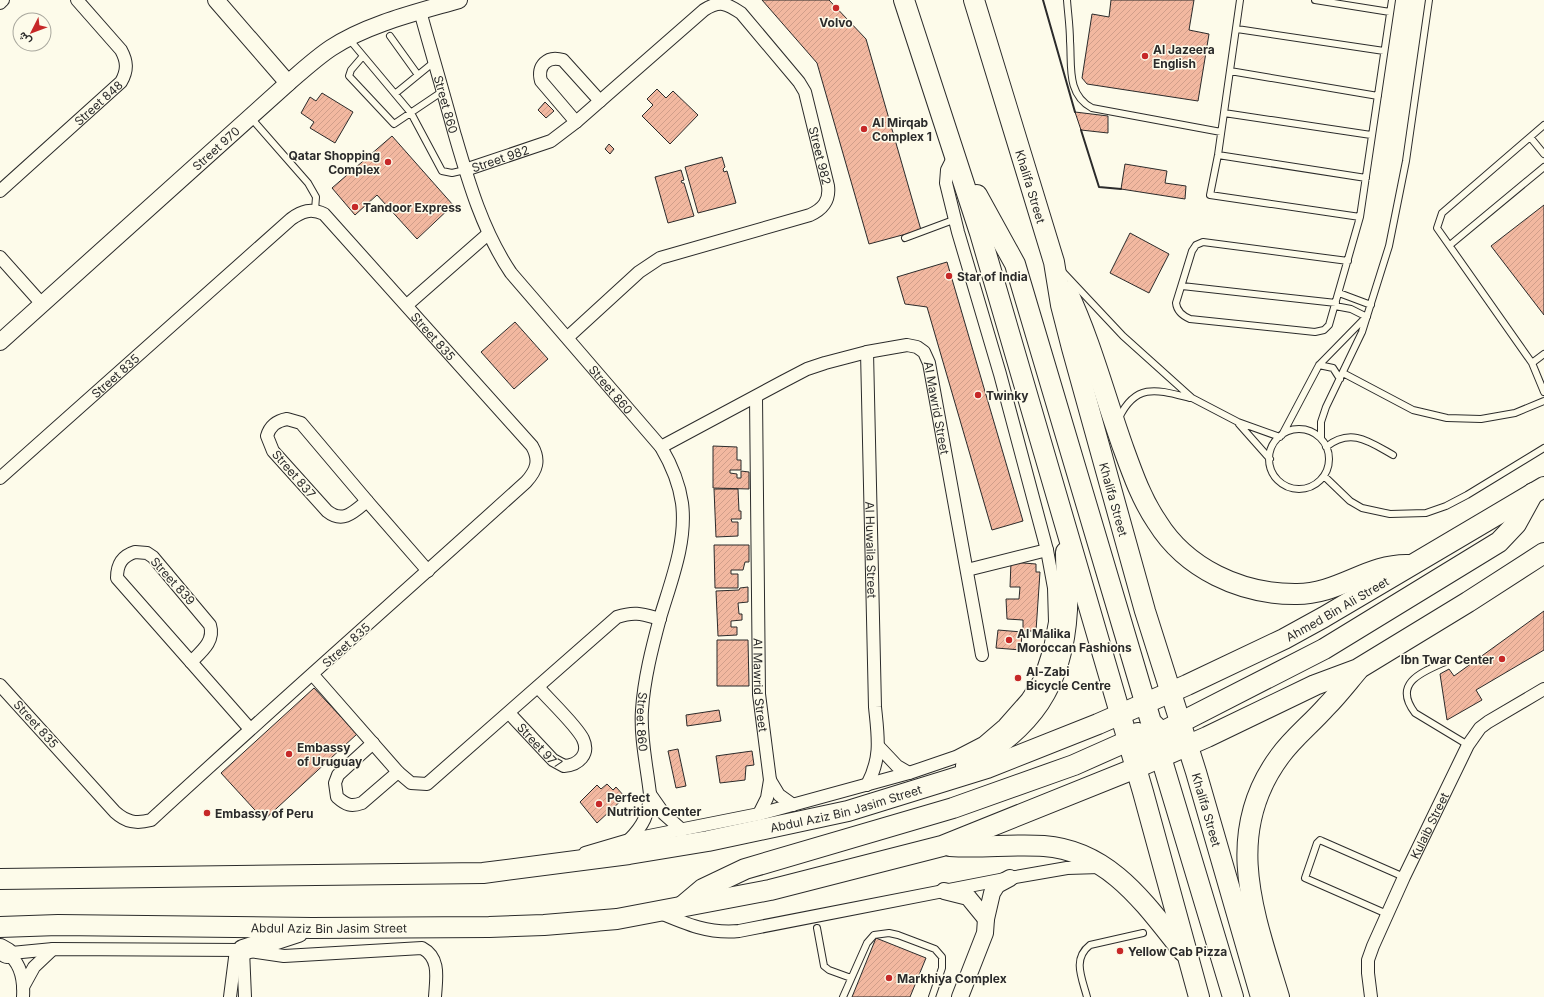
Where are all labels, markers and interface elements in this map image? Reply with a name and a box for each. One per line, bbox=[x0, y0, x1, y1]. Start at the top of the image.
marker: Volvo bbox=[831, 3, 841, 13]
north arrow bbox=[12, 12, 52, 52]
place label: Volvo bbox=[819, 15, 853, 30]
text: ش bbox=[15, 29, 34, 48]
place label: Al Jazeera English bbox=[1153, 42, 1215, 71]
marker: Al Jazeera English bbox=[1140, 51, 1150, 61]
street label: Street 860 bbox=[431, 73, 462, 135]
street label: Street 848 bbox=[71, 77, 125, 128]
place label: Al Mirqab Complex 1 bbox=[872, 115, 932, 144]
street label: Street 970 bbox=[189, 123, 242, 173]
marker: Al Mirqab Complex 1 bbox=[859, 124, 869, 134]
street label: Street 982 bbox=[806, 125, 835, 186]
street label: Street 982 bbox=[469, 142, 531, 175]
place label: Qatar Shopping Complex bbox=[288, 148, 380, 177]
street label: Khalifa Street bbox=[1013, 148, 1049, 225]
marker: Qatar Shopping Complex bbox=[383, 157, 393, 167]
place label: Tandoor Express bbox=[363, 200, 462, 215]
marker: Tandoor Express bbox=[350, 202, 360, 212]
place label: Star of India bbox=[957, 269, 1028, 284]
marker: Star of India bbox=[944, 271, 954, 281]
street label: Street 835 bbox=[408, 309, 459, 363]
street label: Street 835 bbox=[88, 350, 142, 401]
street label: Al Mawrid Street bbox=[921, 360, 953, 456]
street label: Street 860 bbox=[586, 362, 636, 417]
place label: Twinky bbox=[986, 388, 1029, 403]
marker: Twinky bbox=[973, 390, 983, 400]
street label: Street 837 bbox=[269, 447, 319, 501]
street label: Khalifa Street bbox=[1097, 461, 1131, 538]
street label: Al Huwaila Street bbox=[863, 501, 880, 599]
street label: Street 839 bbox=[148, 554, 198, 608]
street label: Ahmed Bin Ali Street bbox=[1283, 573, 1391, 644]
street label: Street 835 bbox=[319, 620, 373, 670]
place label: Al Malika Moroccan Fashions bbox=[1017, 626, 1132, 655]
marker: Al Malika Moroccan Fashions bbox=[1004, 635, 1014, 645]
street label: Al Mawrid Street bbox=[751, 638, 771, 733]
place label: Ibn Twar Center bbox=[1401, 652, 1494, 667]
marker: Ibn Twar Center bbox=[1497, 654, 1507, 664]
place label: Al-Zabi Bicycle Centre bbox=[1026, 664, 1111, 693]
marker: Al-Zabi Bicycle Centre bbox=[1013, 673, 1023, 683]
street label: Street 860 bbox=[634, 691, 651, 752]
street label: Street 835 bbox=[11, 697, 61, 751]
street label: Street 977 bbox=[514, 719, 565, 771]
place label: Embassy of Uruguay bbox=[297, 740, 363, 769]
marker: Embassy of Uruguay bbox=[284, 749, 294, 759]
street label: Khalifa Street bbox=[1189, 771, 1225, 848]
street label: Abdul Aziz Bin Jasim Street bbox=[769, 781, 923, 835]
place label: Perfect Nutrition Center bbox=[607, 790, 701, 819]
street label: Kulaib Street bbox=[1407, 790, 1451, 861]
marker: Perfect Nutrition Center bbox=[594, 799, 604, 809]
place label: Embassy of Peru bbox=[215, 806, 314, 821]
marker: Embassy of Peru bbox=[202, 808, 212, 818]
street label: Abdul Aziz Bin Jasim Street bbox=[251, 920, 407, 936]
place label: Yellow Cab Pizza bbox=[1128, 944, 1227, 959]
marker: Yellow Cab Pizza bbox=[1115, 946, 1125, 956]
place label: Markhiya Complex bbox=[897, 971, 1007, 986]
marker: Markhiya Complex bbox=[884, 973, 894, 983]

